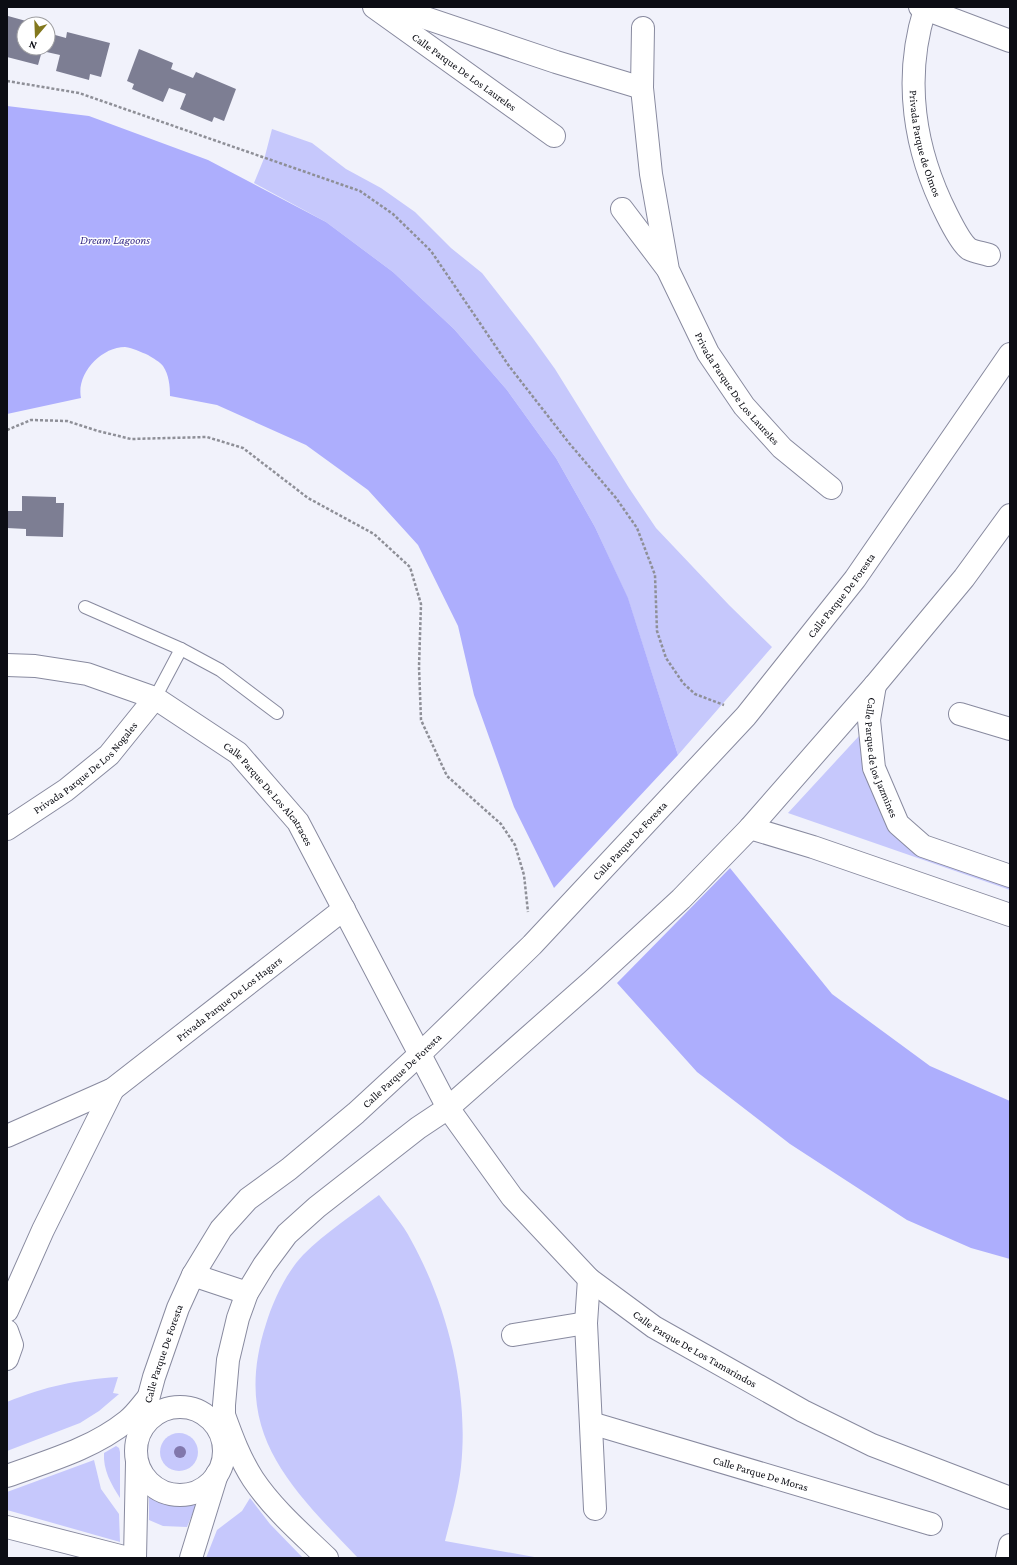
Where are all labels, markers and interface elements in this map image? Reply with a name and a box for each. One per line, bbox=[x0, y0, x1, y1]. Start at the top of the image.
north arrow bbox=[16, 16, 56, 56]
street label: Calle Parque De Los Laureles bbox=[410, 30, 519, 113]
text: N bbox=[27, 38, 38, 52]
street label: Privada Parque de Olmos bbox=[908, 90, 944, 199]
water label: Dream Lagoons bbox=[80, 233, 150, 247]
street label: Privada Parque De Los Laureles bbox=[693, 330, 782, 447]
street label: Calle Parque De Foresta bbox=[805, 551, 877, 640]
street label: Calle Parque de los Jazmines bbox=[863, 697, 900, 819]
street label: Privada Parque De Los Nogales bbox=[31, 719, 139, 816]
street label: Calle Parque De Los Alcatraces bbox=[221, 739, 315, 848]
street label: Calle Parque De Foresta bbox=[590, 799, 669, 882]
street label: Privada Parque De Los Hagars bbox=[174, 954, 284, 1043]
street label: Calle Parque De Foresta bbox=[360, 1031, 443, 1110]
street label: Calle Parque De Foresta bbox=[141, 1302, 185, 1404]
street label: Calle Parque De Los Tamarindos bbox=[631, 1308, 759, 1390]
street label: Calle Parque De Moras bbox=[712, 1454, 810, 1493]

